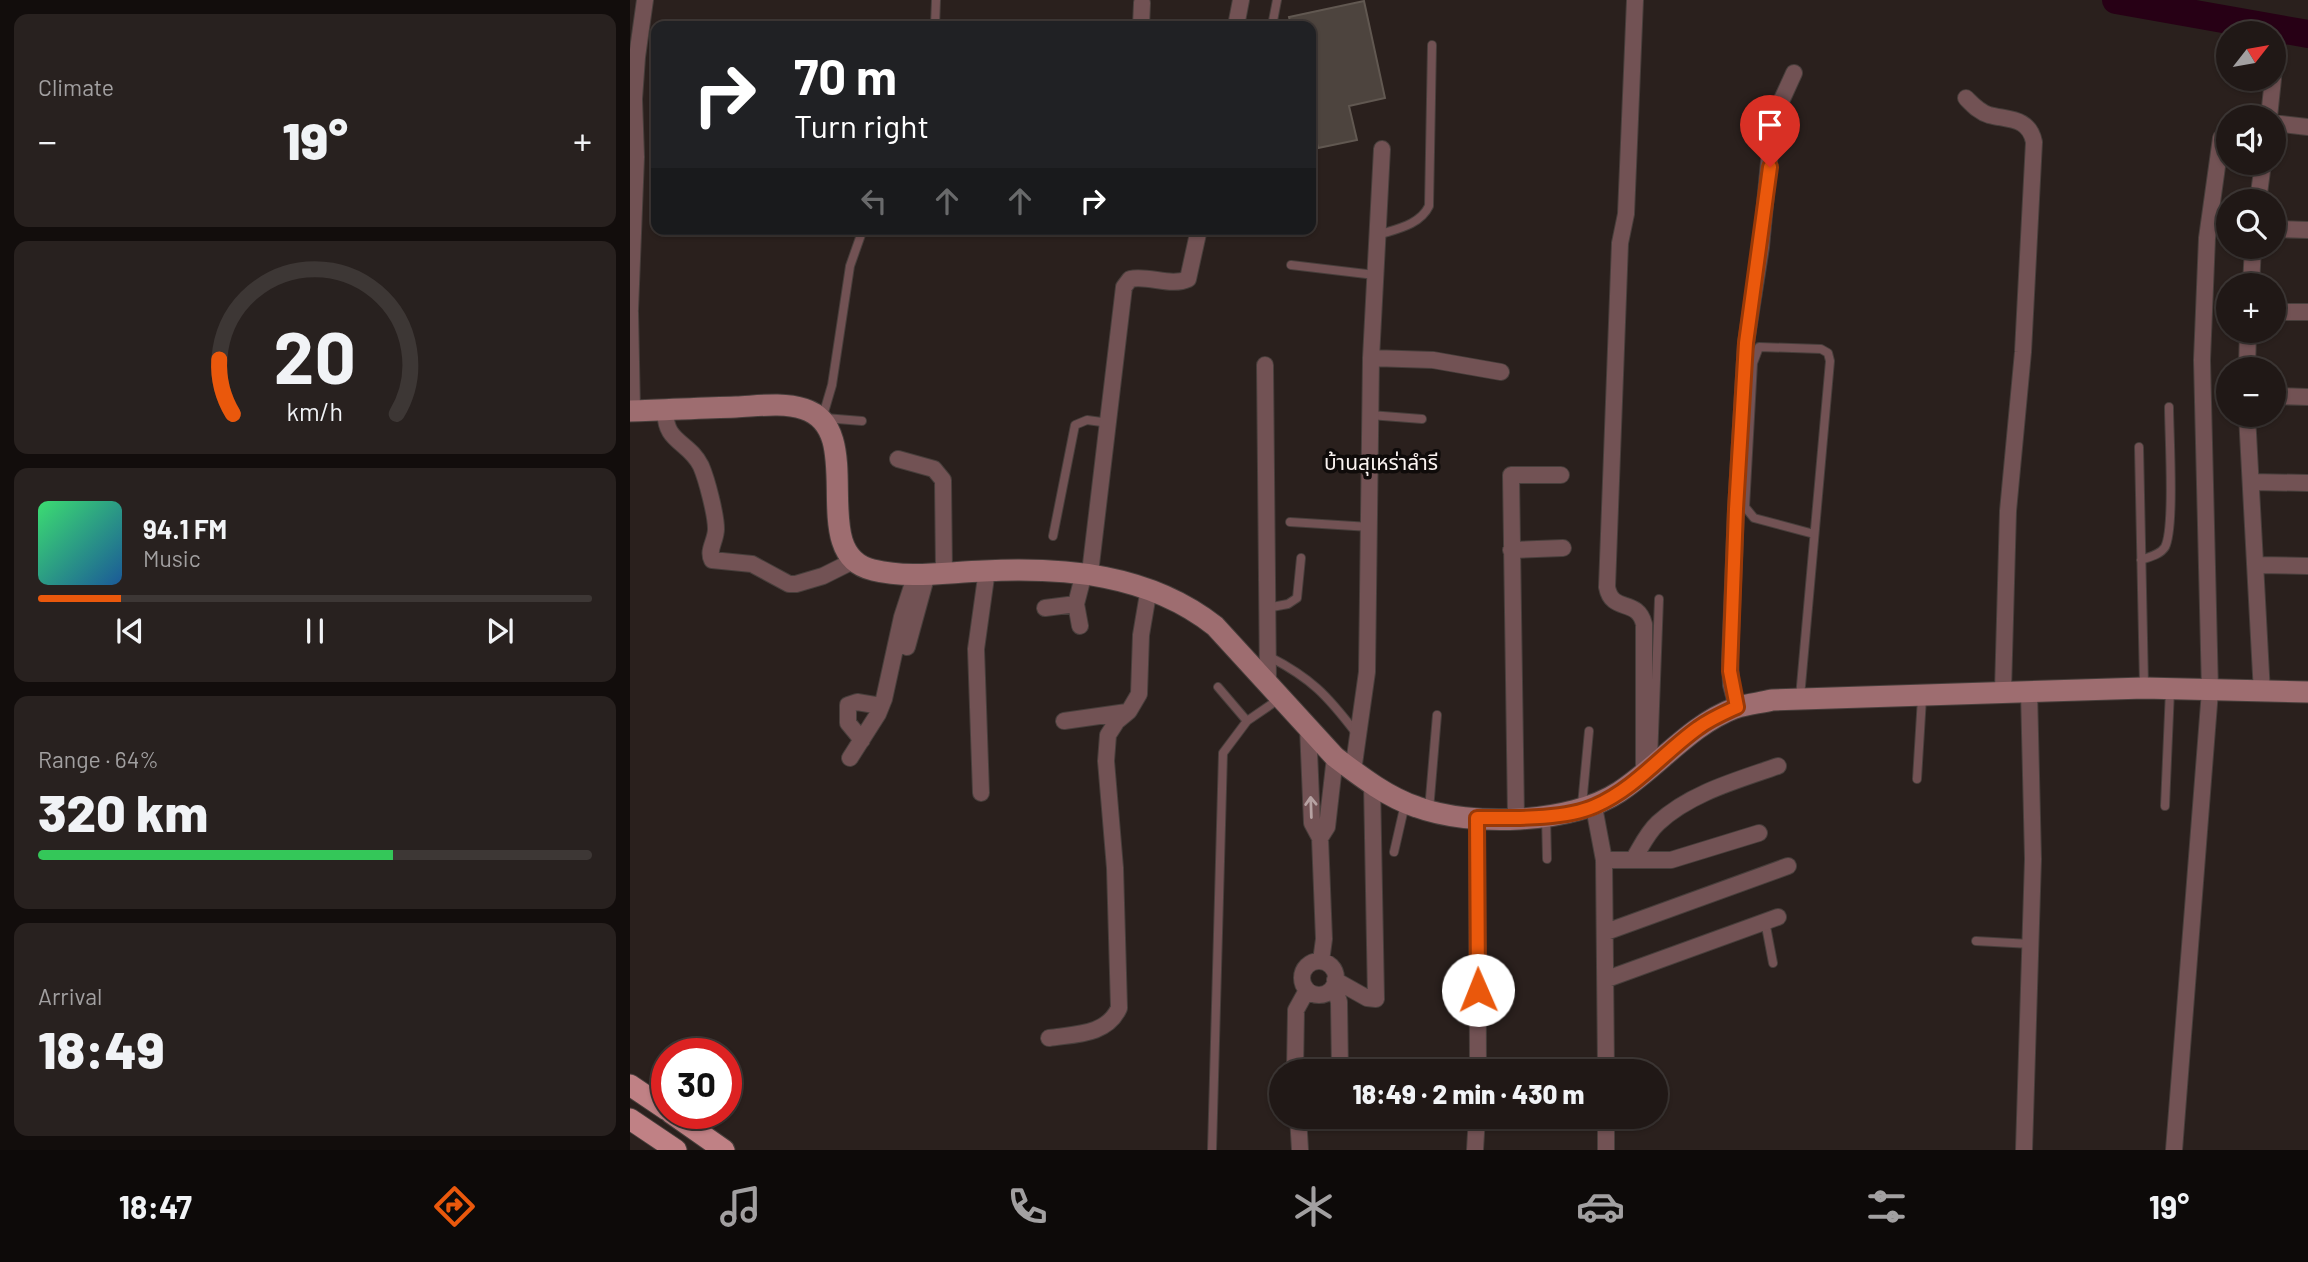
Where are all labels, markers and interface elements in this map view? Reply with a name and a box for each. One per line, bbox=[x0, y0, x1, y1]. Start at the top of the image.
north arrow bbox=[2216, 21, 2286, 91]
map controls bbox=[2216, 21, 2286, 427]
text: 70 m bbox=[794, 46, 897, 105]
icon: right bbox=[679, 49, 770, 140]
text: Climate bbox=[38, 73, 114, 101]
pin bbox=[1740, 95, 1800, 167]
button: sound bbox=[2216, 105, 2286, 175]
text: Turn right bbox=[794, 106, 929, 144]
icon: arrive bbox=[1751, 106, 1789, 144]
text: 19° bbox=[282, 108, 348, 170]
text: − bbox=[38, 117, 57, 163]
text: + bbox=[573, 117, 592, 163]
icon: left bbox=[855, 182, 893, 220]
icon: ahead bbox=[928, 182, 966, 220]
icon: ahead bbox=[1001, 182, 1039, 220]
icon: right bbox=[1074, 182, 1112, 220]
button: search bbox=[2216, 189, 2286, 259]
button: + bbox=[2216, 273, 2286, 343]
text: 20 bbox=[274, 311, 356, 399]
button: − bbox=[2216, 357, 2286, 427]
text: km/h bbox=[287, 396, 343, 426]
district label: บ้านสุเหร่าลำรี bbox=[1324, 449, 1438, 476]
text: 94.1 FM bbox=[143, 513, 227, 544]
text: Music bbox=[143, 544, 201, 572]
icon: previous bbox=[111, 612, 149, 650]
icon: pause bbox=[296, 612, 334, 650]
icon: next bbox=[481, 612, 519, 650]
text: Range · 64% bbox=[38, 745, 159, 773]
text: 320 km bbox=[38, 780, 208, 842]
one-way arrow bbox=[1304, 796, 1317, 819]
position arrow bbox=[1441, 953, 1515, 1027]
text: Arrival bbox=[38, 982, 102, 1010]
text: 18:49 bbox=[38, 1017, 165, 1079]
speed limit sign: 30 bbox=[651, 1038, 742, 1129]
text: 18:49 · 2 min · 430 m bbox=[1353, 1078, 1584, 1109]
icon: directions bbox=[430, 1182, 479, 1231]
icon: music bbox=[716, 1182, 765, 1231]
icon: phone bbox=[1003, 1182, 1052, 1231]
icon: climate bbox=[1289, 1182, 1338, 1231]
icon: car bbox=[1576, 1182, 1625, 1231]
icon: filters bbox=[1862, 1182, 1911, 1231]
text: 18:47 bbox=[119, 1187, 192, 1225]
text: 19° bbox=[2149, 1187, 2189, 1225]

